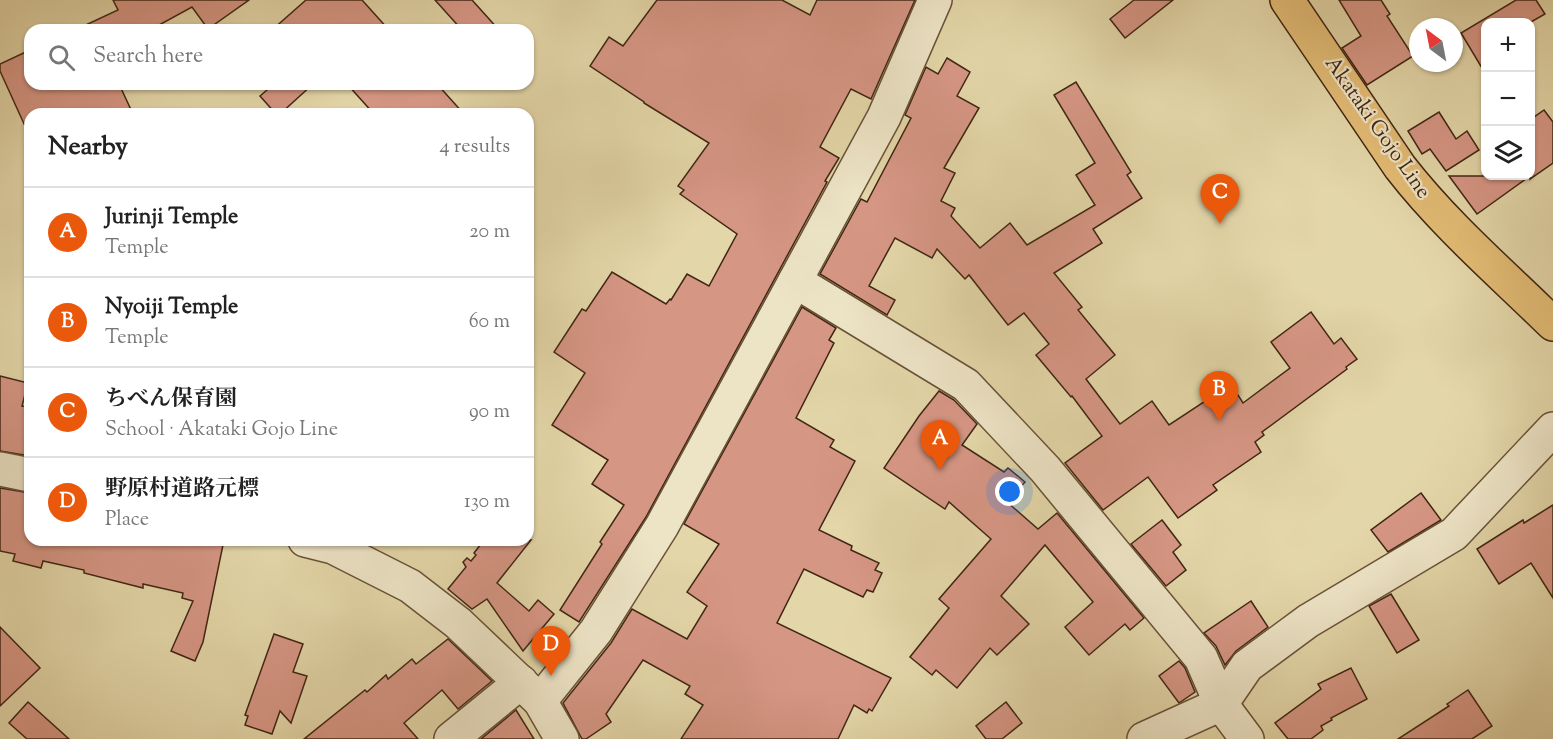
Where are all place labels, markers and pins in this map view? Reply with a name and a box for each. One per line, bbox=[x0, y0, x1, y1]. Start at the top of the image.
pin: C bbox=[1200, 174, 1240, 224]
pin: B bbox=[1200, 372, 1238, 421]
pin: A bbox=[920, 420, 960, 470]
pin: D bbox=[532, 626, 570, 676]

